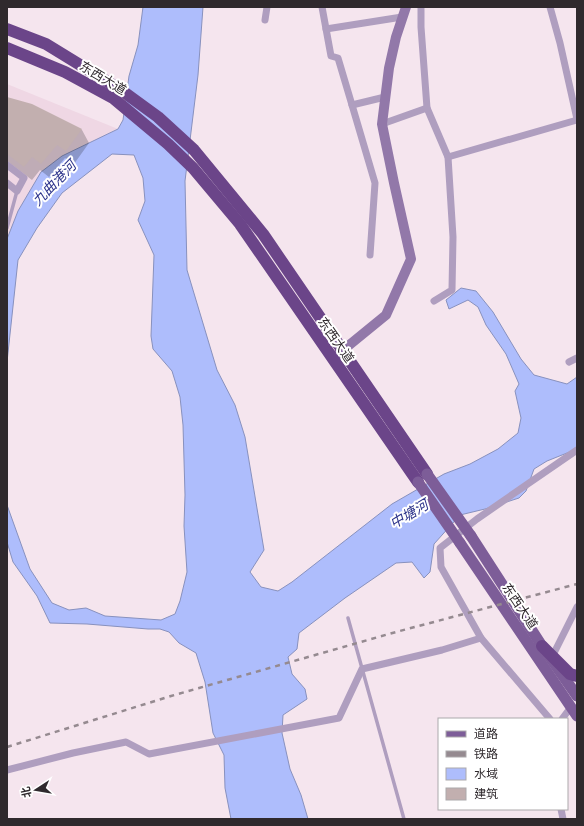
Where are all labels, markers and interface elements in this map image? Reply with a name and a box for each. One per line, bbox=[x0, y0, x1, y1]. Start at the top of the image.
street label: 东西大道 bbox=[76, 57, 130, 99]
water label: 九曲港河 bbox=[28, 154, 82, 209]
street label: 东西大道 bbox=[314, 314, 358, 366]
water label: 中塘河 bbox=[386, 494, 434, 533]
street label: 东西大道 bbox=[498, 580, 542, 632]
legend bbox=[438, 718, 568, 810]
text: 道路 bbox=[474, 726, 498, 741]
text: 铁路 bbox=[474, 746, 498, 761]
text: 水域 bbox=[474, 766, 498, 781]
north arrow bbox=[16, 770, 56, 810]
text: 北 bbox=[18, 785, 34, 799]
text: 建筑 bbox=[474, 786, 498, 801]

